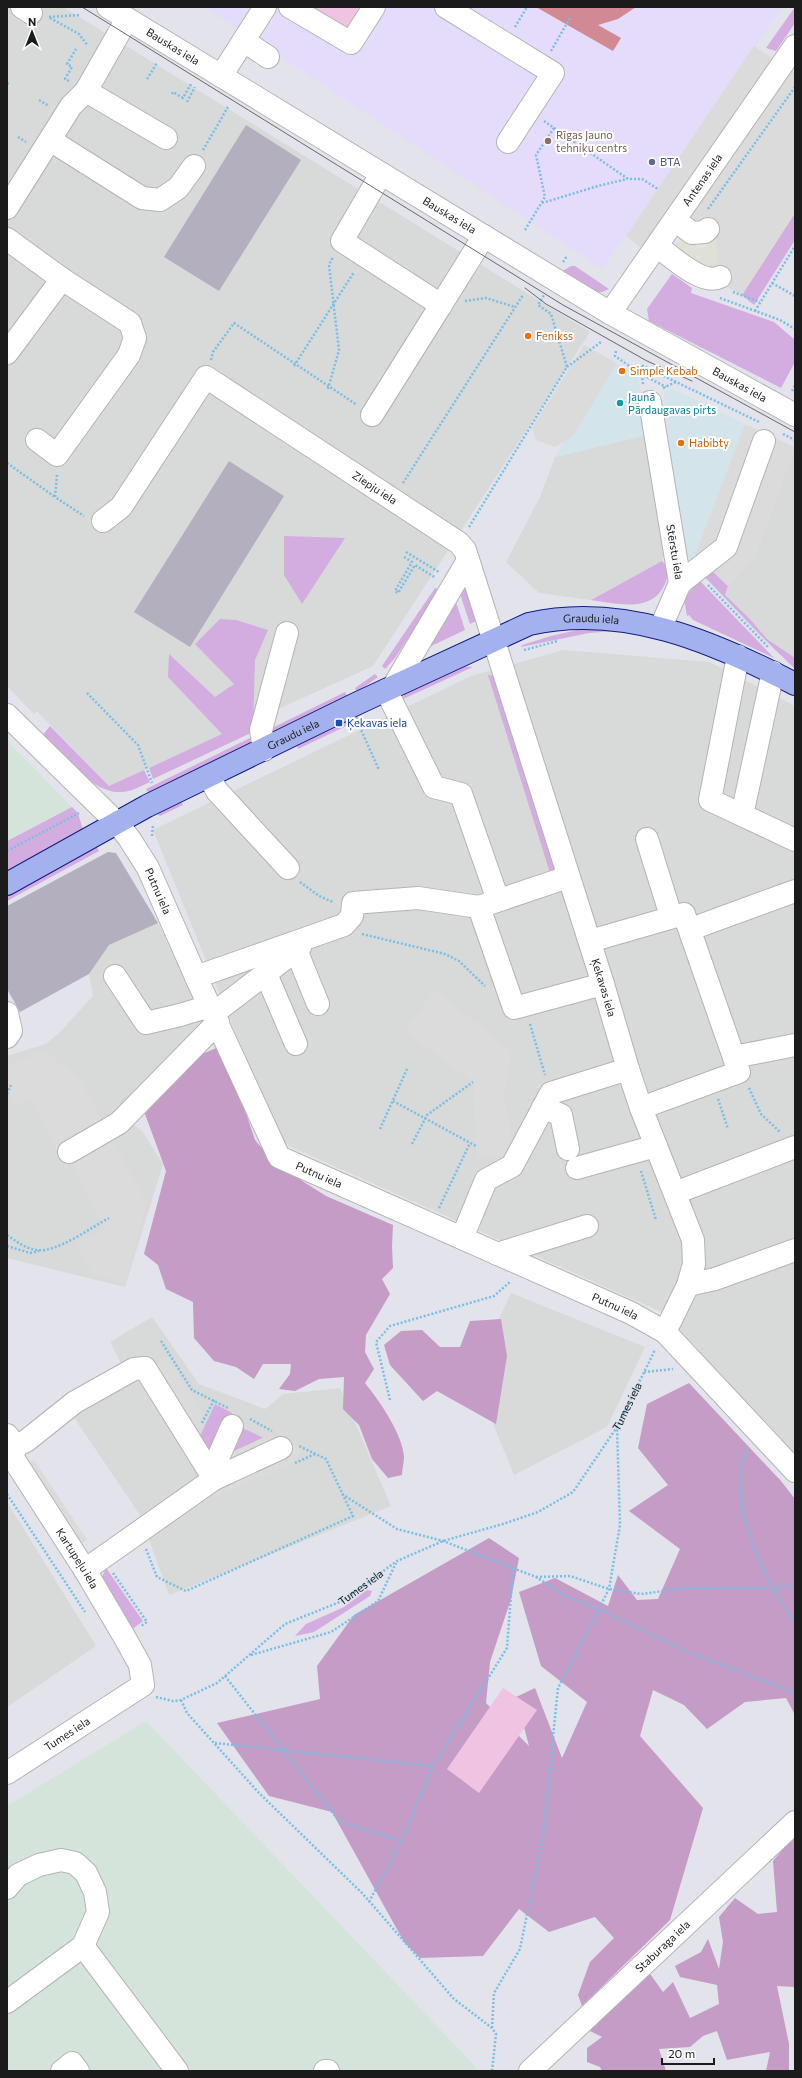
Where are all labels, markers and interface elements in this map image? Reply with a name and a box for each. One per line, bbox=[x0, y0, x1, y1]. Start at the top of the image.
north arrow bbox=[12, 12, 52, 52]
text: N bbox=[28, 15, 36, 28]
street label: Bauskas iela bbox=[144, 25, 202, 67]
place label: Rīgas Jauno tehniķu centrs bbox=[556, 128, 627, 156]
marker: Rīgas Jauno tehniķu centrs bbox=[543, 136, 553, 146]
street label: Antenas iela bbox=[679, 151, 724, 208]
place label: BTA bbox=[660, 155, 681, 168]
marker: BTA bbox=[647, 157, 657, 167]
street label: Bauskas iela bbox=[421, 194, 479, 236]
place label: Fenikss bbox=[536, 329, 573, 342]
marker: Fenikss bbox=[523, 331, 533, 341]
place label: Simple Kebab bbox=[630, 364, 698, 377]
street label: Bauskas iela bbox=[710, 364, 769, 404]
marker: Simple Kebab bbox=[617, 366, 627, 376]
place label: Jaunā Pārdaugavas pirts bbox=[628, 390, 716, 416]
marker: Jaunā Pārdaugavas pirts bbox=[615, 398, 625, 408]
place label: Habibty bbox=[689, 436, 729, 449]
marker: Habibty bbox=[676, 438, 686, 448]
street label: Ziepju iela bbox=[350, 468, 400, 507]
street label: Stērstu iela bbox=[664, 523, 686, 580]
street label: Graudu iela bbox=[563, 611, 620, 626]
street label: Graudu iela bbox=[265, 716, 321, 752]
place label: Ķekavas iela bbox=[347, 716, 407, 731]
marker: Ķekavas iela bbox=[334, 718, 344, 728]
street label: Putnu iela bbox=[143, 866, 174, 916]
street label: Ķekavas iela bbox=[587, 957, 619, 1018]
street label: Putnu iela bbox=[294, 1158, 344, 1190]
street label: Putnu iela bbox=[590, 1290, 641, 1322]
street label: Tumes iela bbox=[609, 1380, 644, 1433]
street label: Kartupeļu iela bbox=[54, 1526, 101, 1591]
street label: Tumes iela bbox=[336, 1566, 385, 1608]
street label: Tumes iela bbox=[41, 1714, 92, 1753]
street label: Staburaga iela bbox=[632, 1917, 692, 1975]
scale bar bbox=[662, 2040, 714, 2066]
text: 20 m bbox=[668, 2046, 695, 2060]

